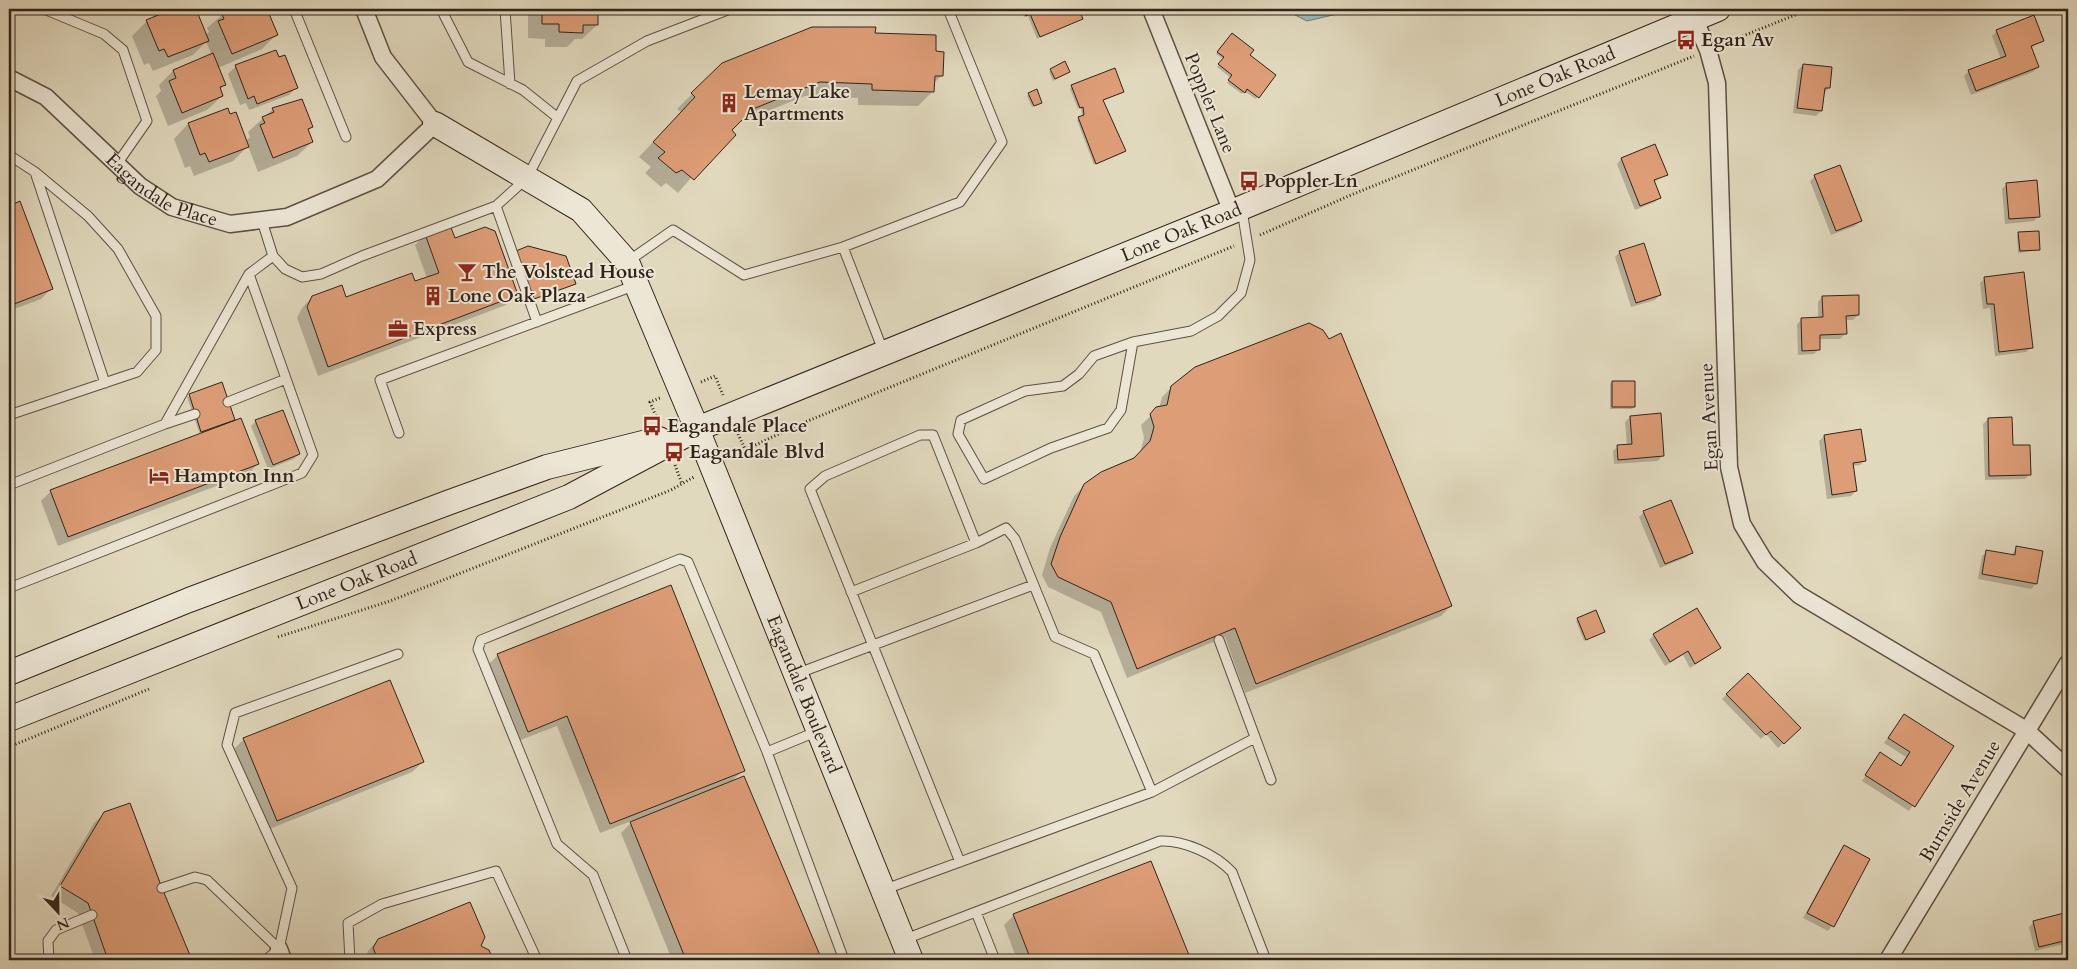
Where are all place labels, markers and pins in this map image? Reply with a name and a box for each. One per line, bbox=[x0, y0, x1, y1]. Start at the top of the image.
place label: Egan Av bbox=[1701, 27, 1775, 53]
bus stop icon: Egan Av bbox=[1675, 29, 1697, 51]
place label: Lemay Lake Apartments bbox=[744, 79, 850, 127]
building icon: Lemay Lake Apartments bbox=[718, 92, 740, 114]
place label: Poppler Ln bbox=[1264, 168, 1359, 194]
bus stop icon: Poppler Ln bbox=[1238, 170, 1260, 192]
place label: The Volstead House bbox=[482, 259, 655, 285]
bar icon: The Volstead House bbox=[456, 261, 478, 283]
place label: Lone Oak Plaza bbox=[448, 283, 587, 309]
building icon: Lone Oak Plaza bbox=[422, 285, 444, 307]
place label: Express bbox=[413, 316, 477, 342]
office icon: Express bbox=[387, 318, 409, 340]
place label: Eagandale Place bbox=[667, 413, 808, 439]
bus stop icon: Eagandale Place bbox=[641, 415, 663, 437]
place label: Eagandale Blvd bbox=[689, 439, 825, 465]
bus stop icon: Eagandale Blvd bbox=[663, 441, 685, 463]
place label: Hampton Inn bbox=[174, 463, 295, 489]
hotel icon: Hampton Inn bbox=[148, 465, 170, 487]

